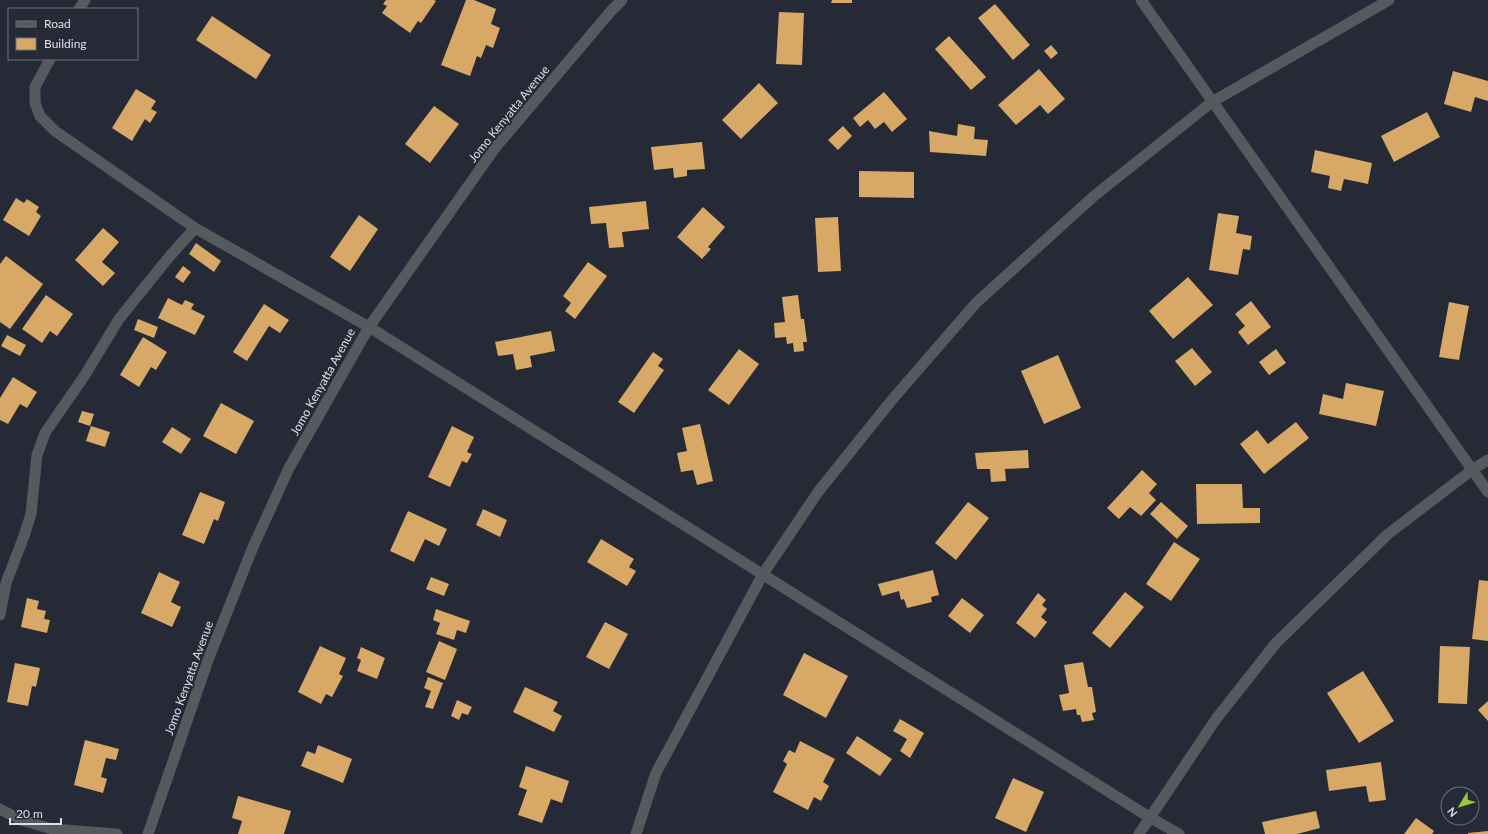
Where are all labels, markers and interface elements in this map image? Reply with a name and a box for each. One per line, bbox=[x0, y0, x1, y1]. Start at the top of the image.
legend bbox=[8, 8, 138, 60]
text: Road bbox=[44, 16, 71, 31]
text: Building bbox=[44, 36, 87, 51]
street label: Jomo Kenyatta Avenue bbox=[465, 62, 552, 165]
street label: Jomo Kenyatta Avenue bbox=[287, 326, 358, 438]
street label: Jomo Kenyatta Avenue bbox=[161, 619, 216, 737]
north arrow bbox=[1440, 786, 1480, 826]
scale bar bbox=[10, 800, 61, 826]
text: N bbox=[1444, 805, 1459, 820]
text: 20 m bbox=[16, 806, 43, 821]

